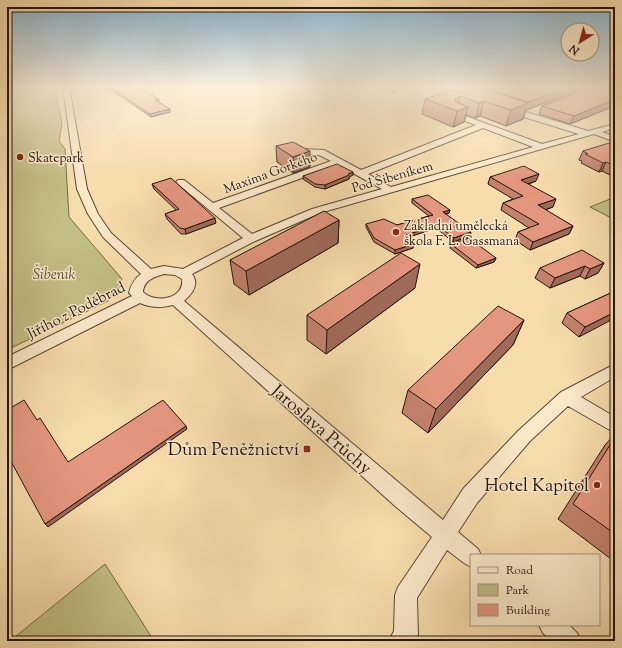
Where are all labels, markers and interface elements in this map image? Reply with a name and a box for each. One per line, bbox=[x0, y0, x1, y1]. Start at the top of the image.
north arrow bbox=[560, 22, 600, 62]
text: N bbox=[566, 40, 584, 59]
street label: Maxima Gorkého bbox=[221, 149, 320, 199]
place label: Skatepark bbox=[28, 150, 84, 168]
marker: Skatepark bbox=[15, 152, 25, 162]
street label: Pod Šibeníkem bbox=[350, 157, 435, 198]
place label: Základní umělecká škola F. L. Gassmana bbox=[404, 218, 519, 251]
marker: Základní umělecká škola F. L. Gassmana bbox=[391, 227, 401, 237]
park label: Šibeník bbox=[33, 264, 75, 286]
street label: Jiřího z Poděbrad bbox=[23, 277, 130, 346]
street label: Jaroslava Průchy bbox=[264, 379, 377, 482]
place label: Dům Peněžnictví bbox=[168, 438, 299, 464]
marker: Dům Peněžnictví bbox=[302, 444, 312, 454]
place label: Hotel Kapitol bbox=[485, 474, 589, 500]
marker: Hotel Kapitol bbox=[592, 480, 602, 490]
legend bbox=[470, 554, 600, 626]
text: Road bbox=[506, 562, 533, 580]
text: Park bbox=[506, 582, 529, 600]
text: Building bbox=[506, 602, 550, 620]

